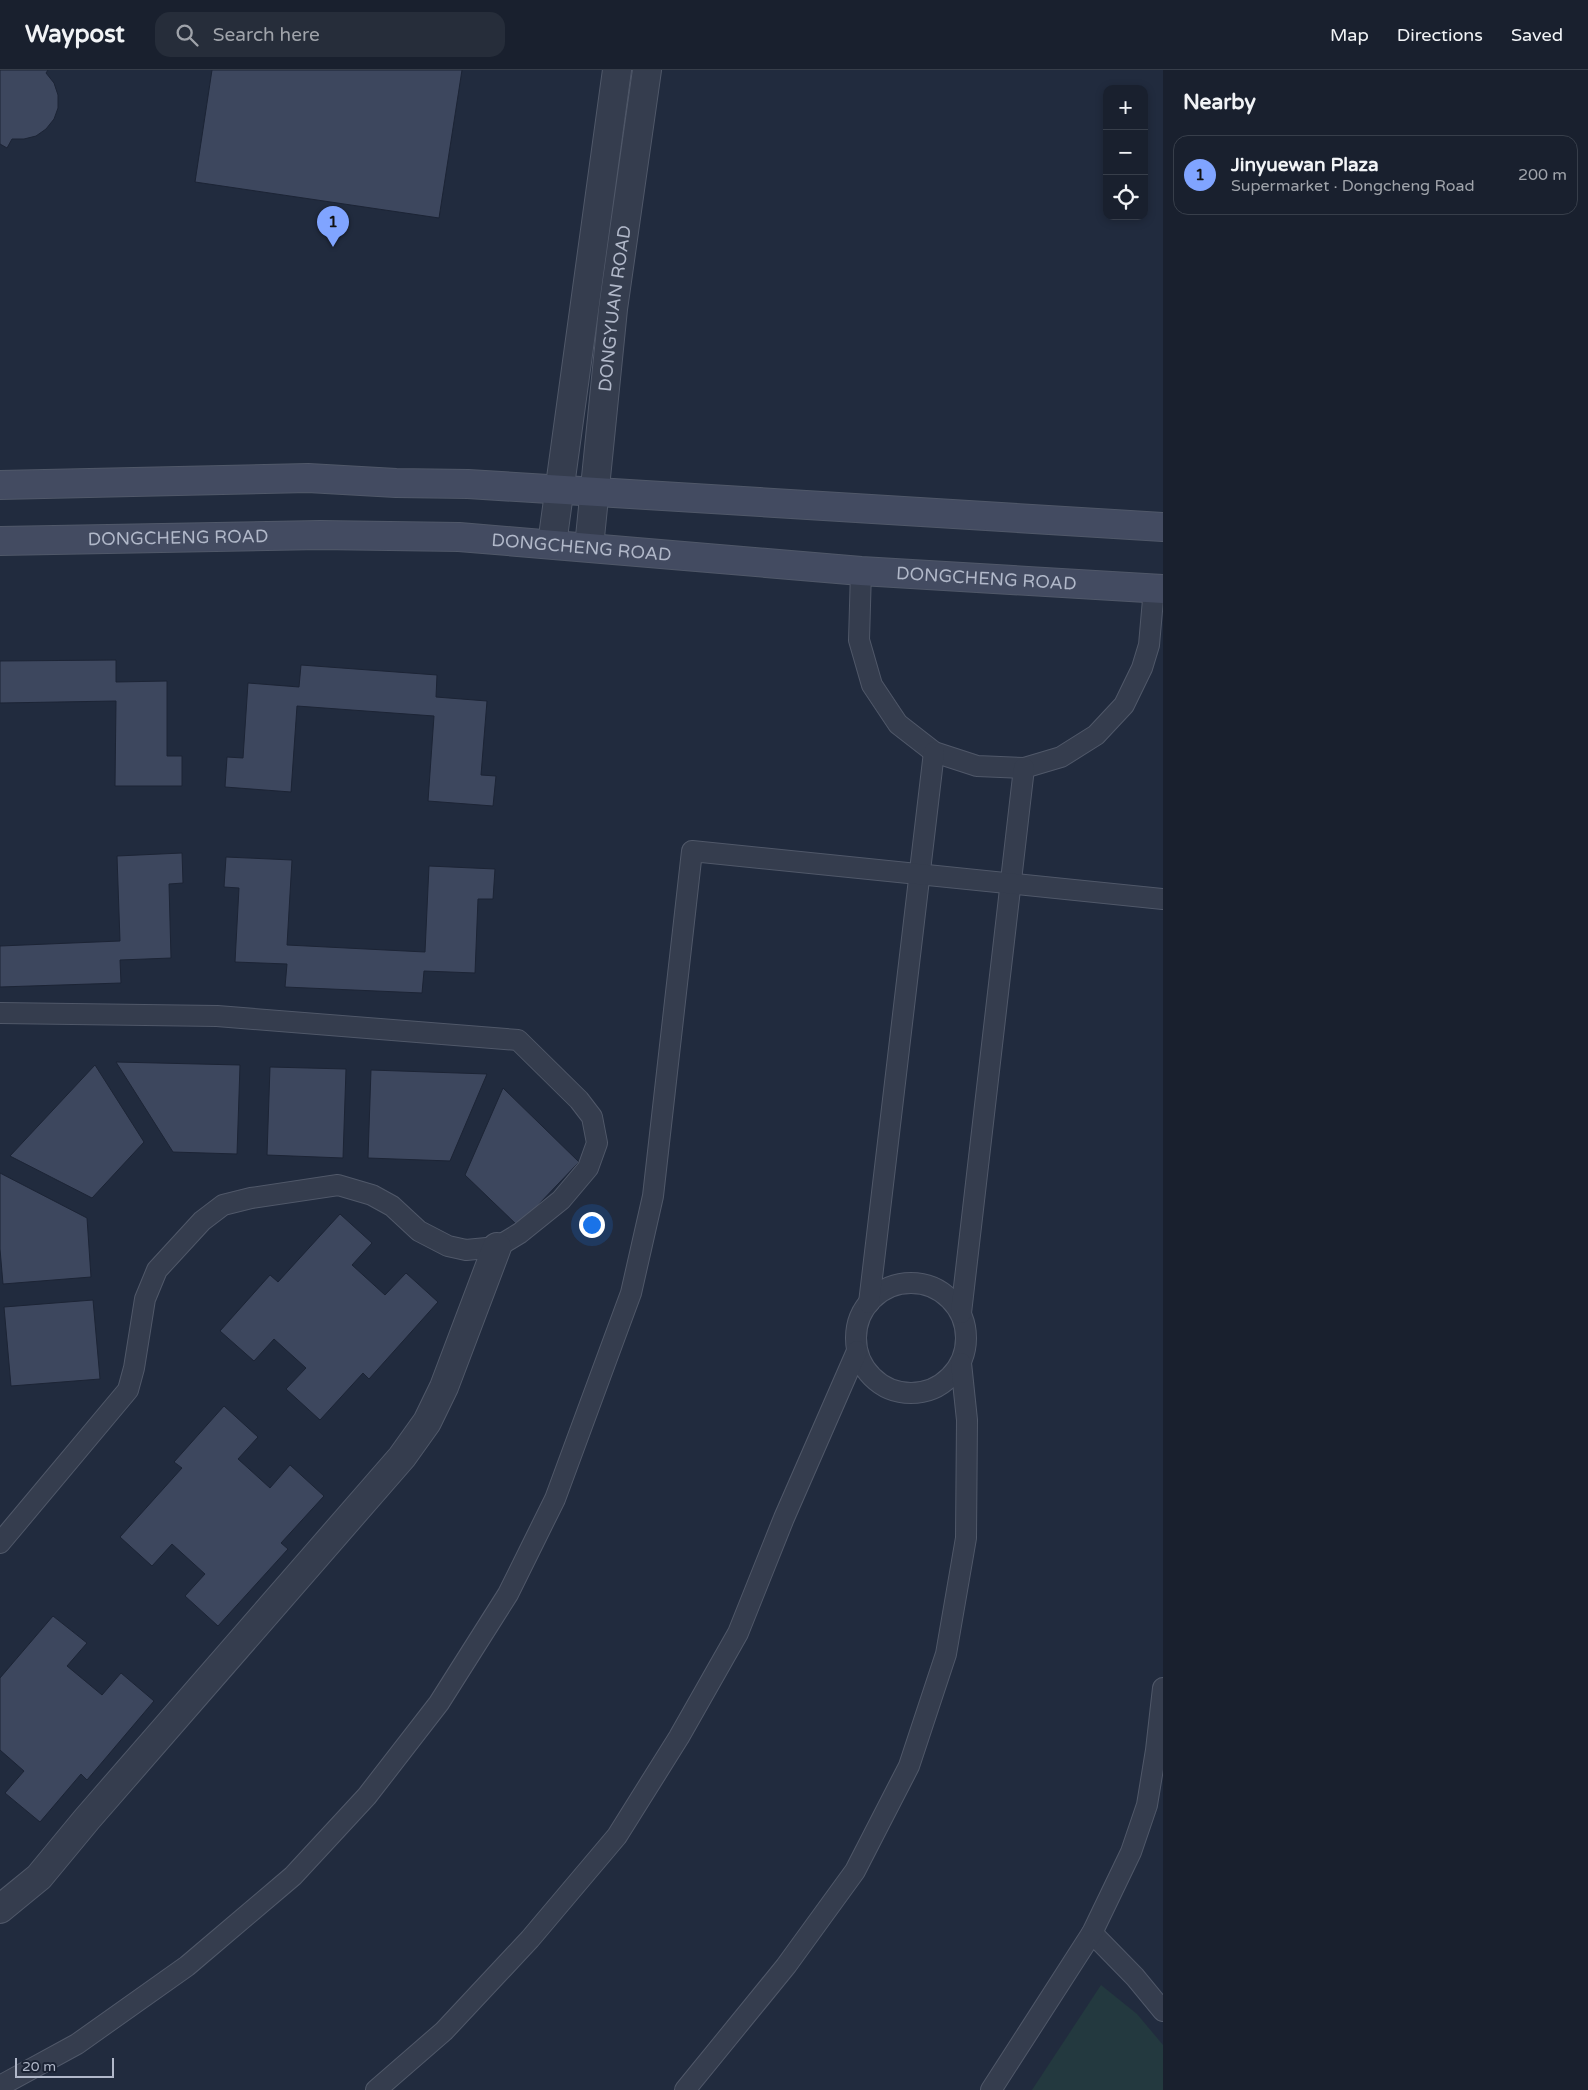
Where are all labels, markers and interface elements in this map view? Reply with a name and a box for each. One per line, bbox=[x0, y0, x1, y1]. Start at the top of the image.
search box bbox=[155, 12, 505, 57]
text: Waypost bbox=[25, 20, 125, 49]
icon: search bbox=[173, 21, 201, 49]
text: Search here bbox=[213, 24, 320, 46]
text: Map bbox=[1330, 24, 1369, 46]
text: Directions bbox=[1397, 24, 1483, 46]
text: Saved bbox=[1511, 24, 1563, 46]
map controls bbox=[1103, 85, 1148, 220]
button: + bbox=[1103, 85, 1148, 130]
text: Nearby bbox=[1183, 90, 1256, 115]
button: − bbox=[1103, 130, 1148, 175]
text: Jinyuewan Plaza bbox=[1231, 154, 1379, 176]
text: 1 bbox=[1195, 165, 1205, 185]
text: 200 m bbox=[1518, 165, 1567, 185]
button: locate bbox=[1103, 175, 1148, 220]
text: Supermarket · Dongcheng Road bbox=[1231, 176, 1475, 196]
pin: 1 bbox=[317, 206, 349, 247]
street label: DONGYUAN ROAD bbox=[594, 224, 636, 393]
street label: DONGCHENG ROAD bbox=[87, 525, 269, 550]
street label: DONGCHENG ROAD bbox=[490, 529, 673, 566]
street label: DONGCHENG ROAD bbox=[895, 562, 1077, 595]
your location bbox=[579, 1212, 605, 1238]
scale bar bbox=[15, 2055, 114, 2078]
text: 20 m bbox=[22, 2058, 56, 2075]

